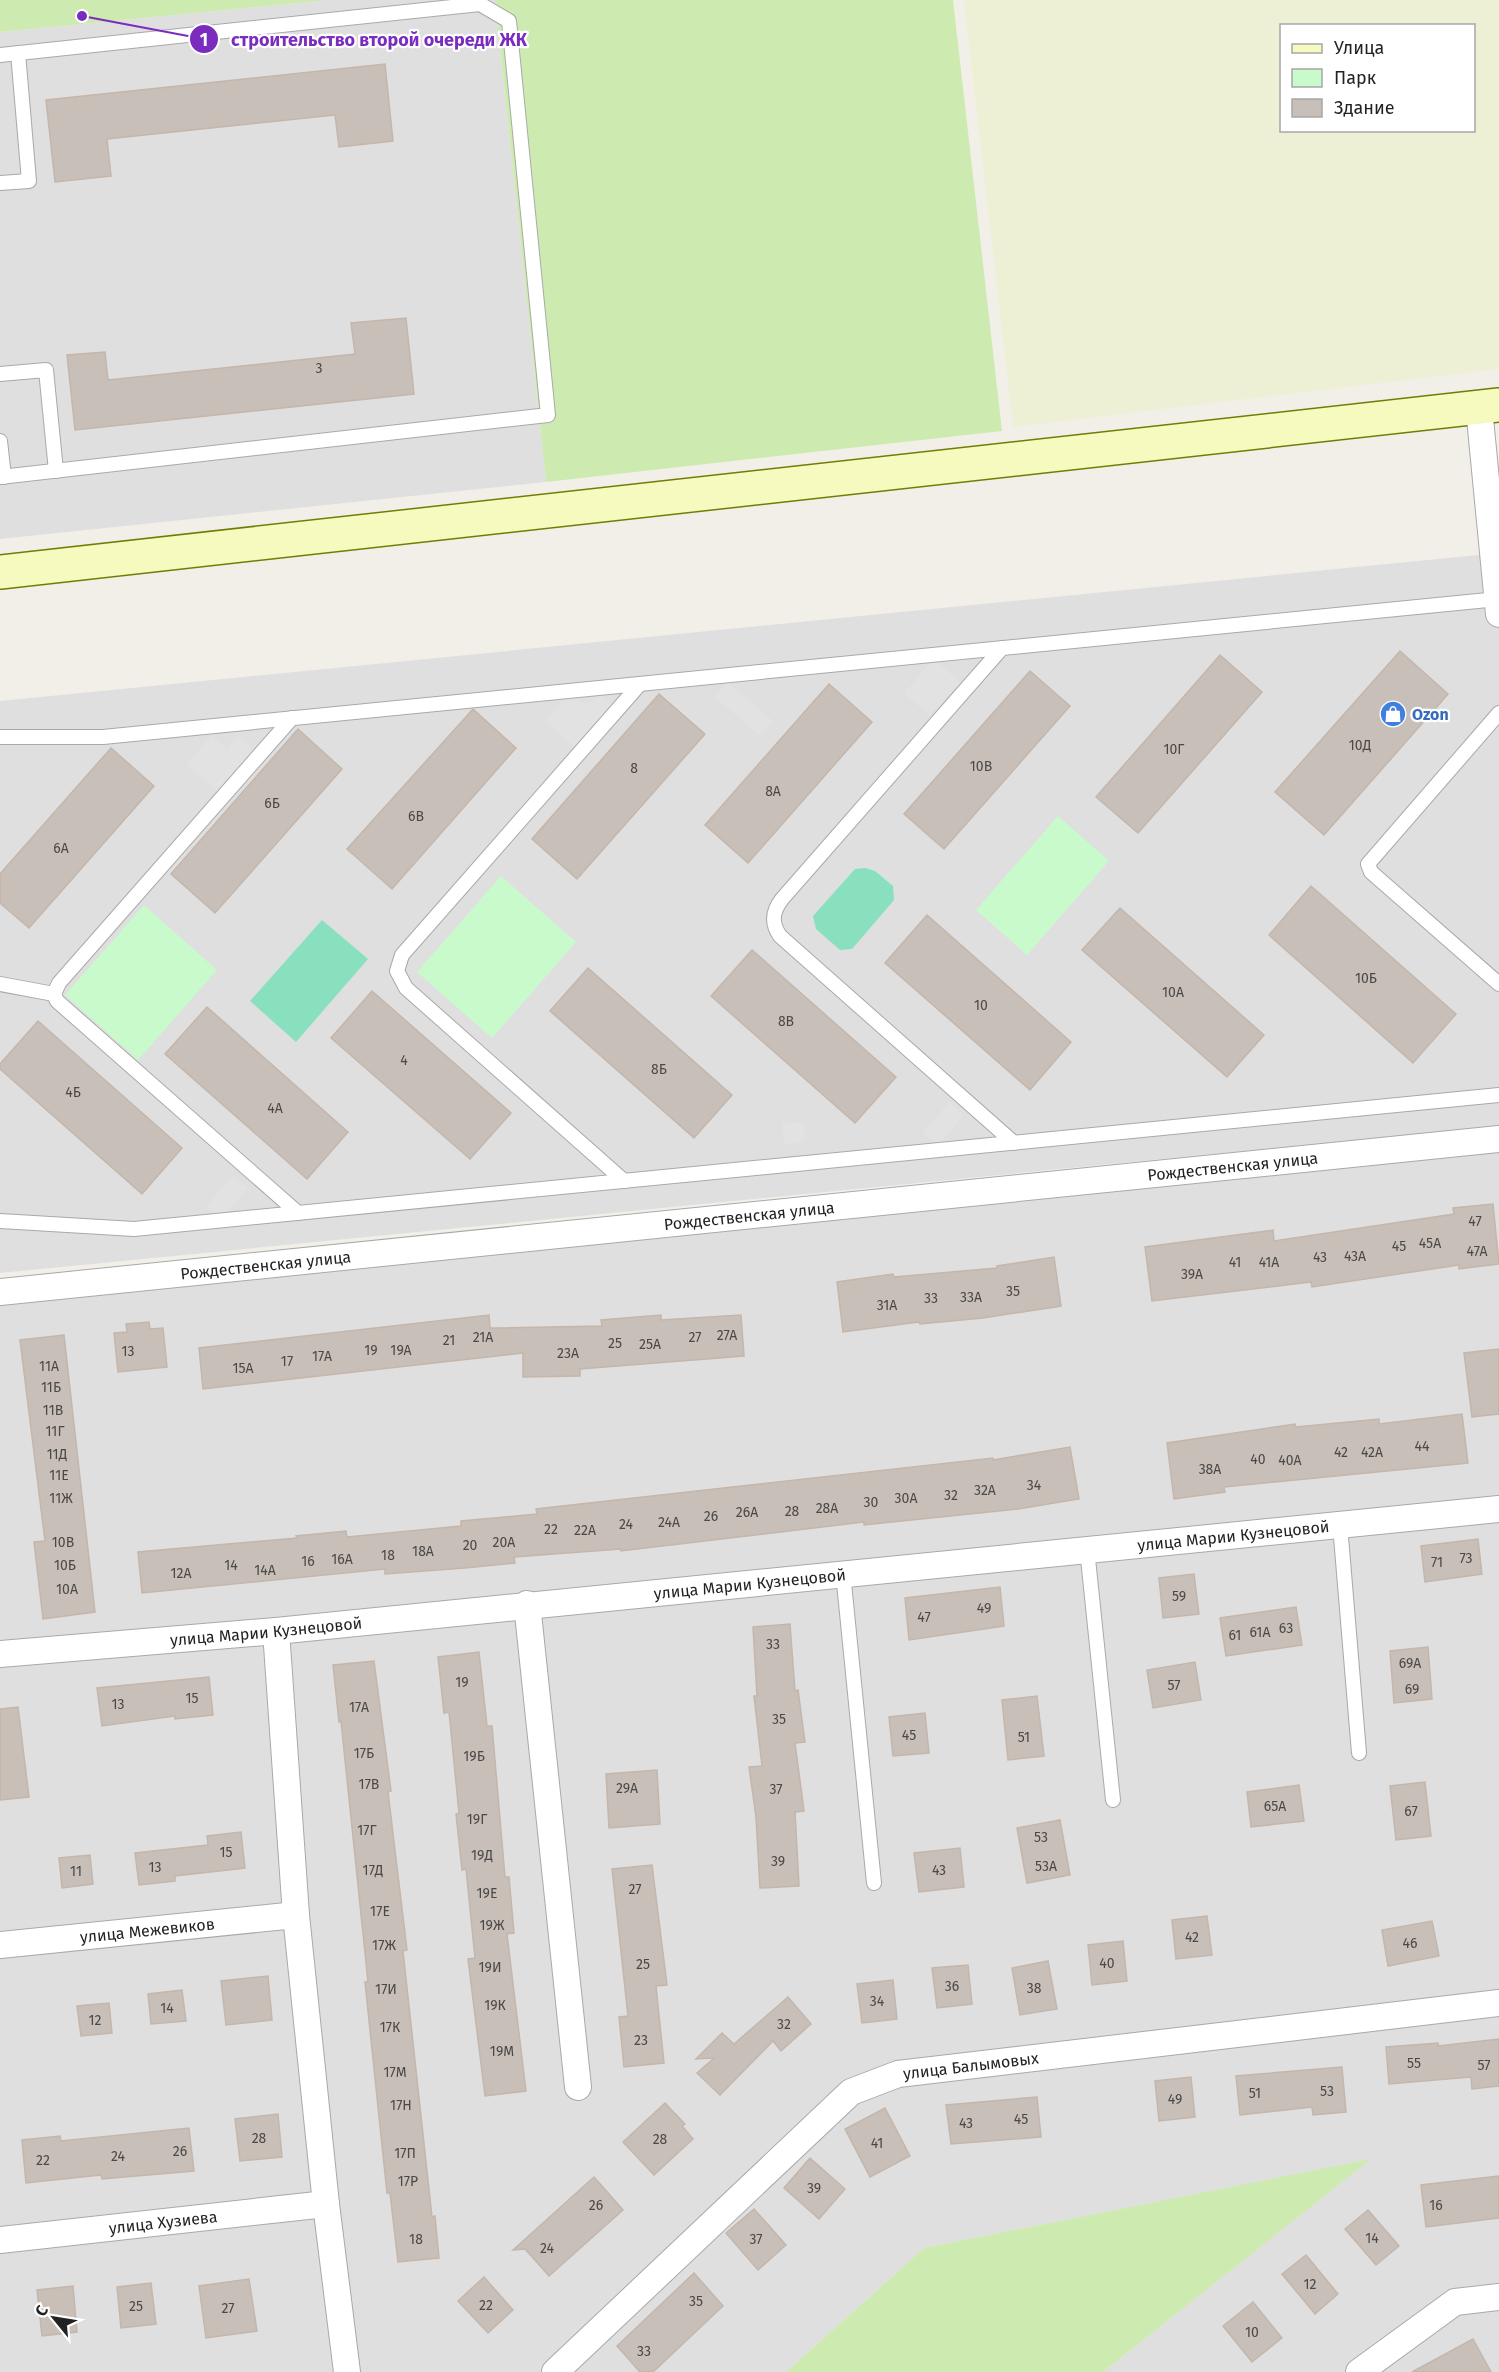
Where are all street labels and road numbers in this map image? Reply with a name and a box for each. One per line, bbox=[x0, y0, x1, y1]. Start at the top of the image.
street label: Рождественская улица bbox=[1146, 1149, 1319, 1185]
street label: Рождественская улица bbox=[663, 1198, 835, 1234]
street label: Рождественская улица bbox=[179, 1247, 352, 1284]
street label: улица Марии Кузнецовой bbox=[1136, 1517, 1330, 1555]
street label: улица Марии Кузнецовой bbox=[653, 1565, 847, 1603]
street label: улица Марии Кузнецовой bbox=[169, 1613, 363, 1650]
street label: улица Межевиков bbox=[79, 1914, 216, 1947]
street label: улица Балымовых bbox=[902, 2048, 1040, 2083]
street label: улица Хузиева bbox=[108, 2207, 218, 2238]

